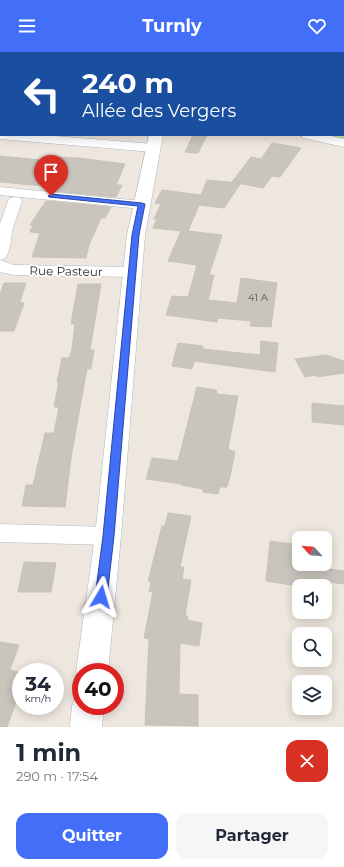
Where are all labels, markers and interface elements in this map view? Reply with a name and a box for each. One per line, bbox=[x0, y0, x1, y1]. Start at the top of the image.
icon: menu bbox=[16, 15, 38, 37]
text: Turnly bbox=[142, 15, 202, 37]
icon: heart bbox=[306, 15, 328, 37]
text: 240 m bbox=[82, 66, 174, 100]
icon: left bbox=[16, 68, 68, 120]
text: Allée des Vergers bbox=[82, 100, 236, 122]
pin bbox=[34, 155, 68, 196]
icon: arrive bbox=[40, 161, 62, 183]
street label: Rue Pasteur bbox=[29, 263, 103, 279]
house number: 41 A bbox=[248, 291, 269, 304]
north arrow bbox=[292, 531, 332, 571]
map controls bbox=[292, 531, 332, 715]
position arrow bbox=[80, 576, 122, 618]
button: sound bbox=[292, 579, 332, 619]
button: search bbox=[292, 627, 332, 667]
speed limit sign: 40 bbox=[72, 663, 124, 715]
text: 34 bbox=[25, 672, 51, 696]
button: layers bbox=[292, 675, 332, 715]
text: km/h bbox=[25, 692, 51, 705]
text: 1 min bbox=[16, 738, 81, 767]
button: close bbox=[286, 740, 328, 782]
text: 290 m · 17:54 bbox=[16, 768, 98, 784]
button: Quitter bbox=[16, 813, 168, 859]
button: Partager bbox=[176, 813, 328, 859]

